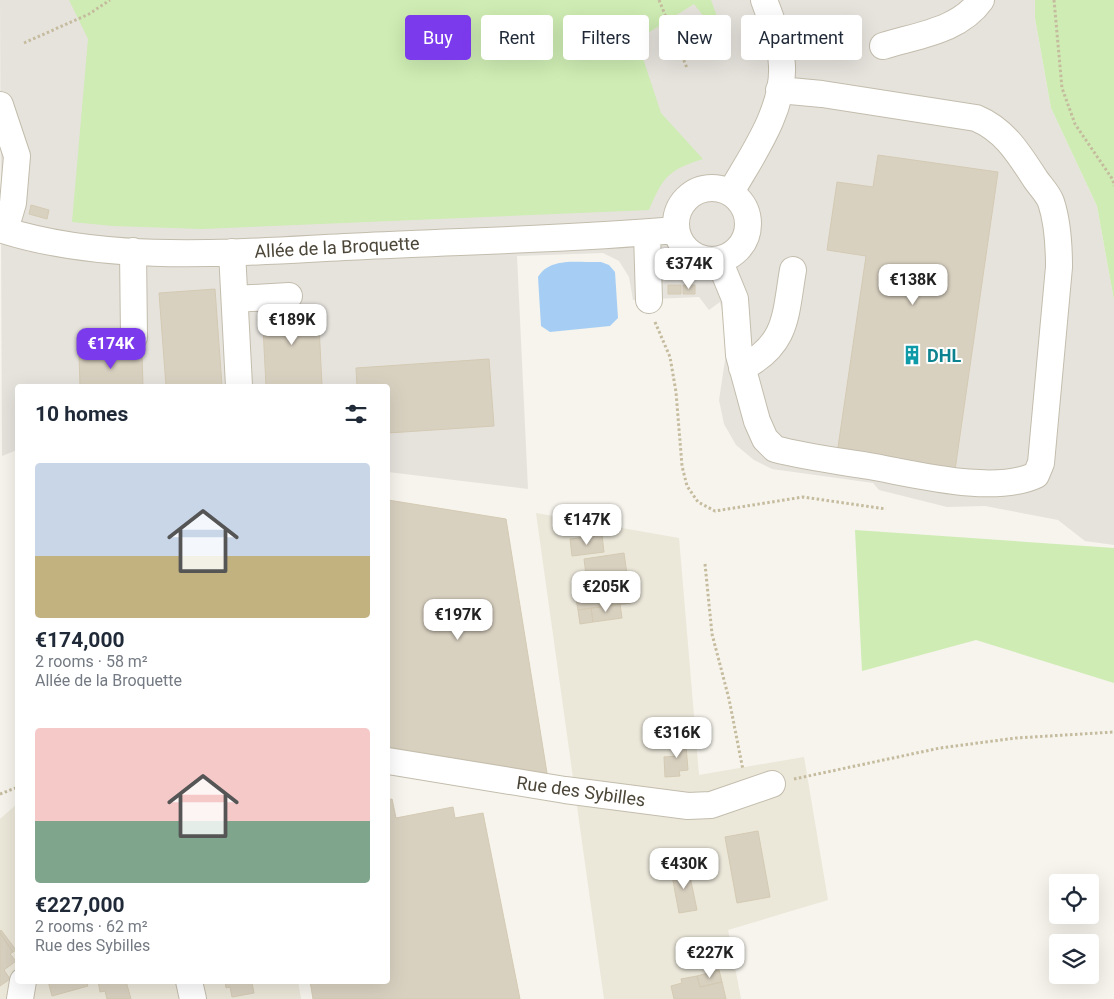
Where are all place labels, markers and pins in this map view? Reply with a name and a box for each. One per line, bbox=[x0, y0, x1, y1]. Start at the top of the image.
pin: €374K bbox=[654, 248, 724, 290]
pin: €138K bbox=[878, 264, 948, 306]
pin: €189K bbox=[257, 304, 327, 346]
pin: €174K bbox=[76, 328, 146, 370]
building icon: DHL bbox=[901, 344, 923, 366]
place label: DHL bbox=[927, 345, 961, 366]
pin: €147K bbox=[552, 504, 622, 546]
pin: €205K bbox=[571, 570, 641, 613]
pin: €197K bbox=[423, 598, 493, 641]
pin: €316K bbox=[642, 716, 712, 759]
pin: €430K bbox=[649, 848, 719, 890]
pin: €227K bbox=[675, 936, 745, 979]

